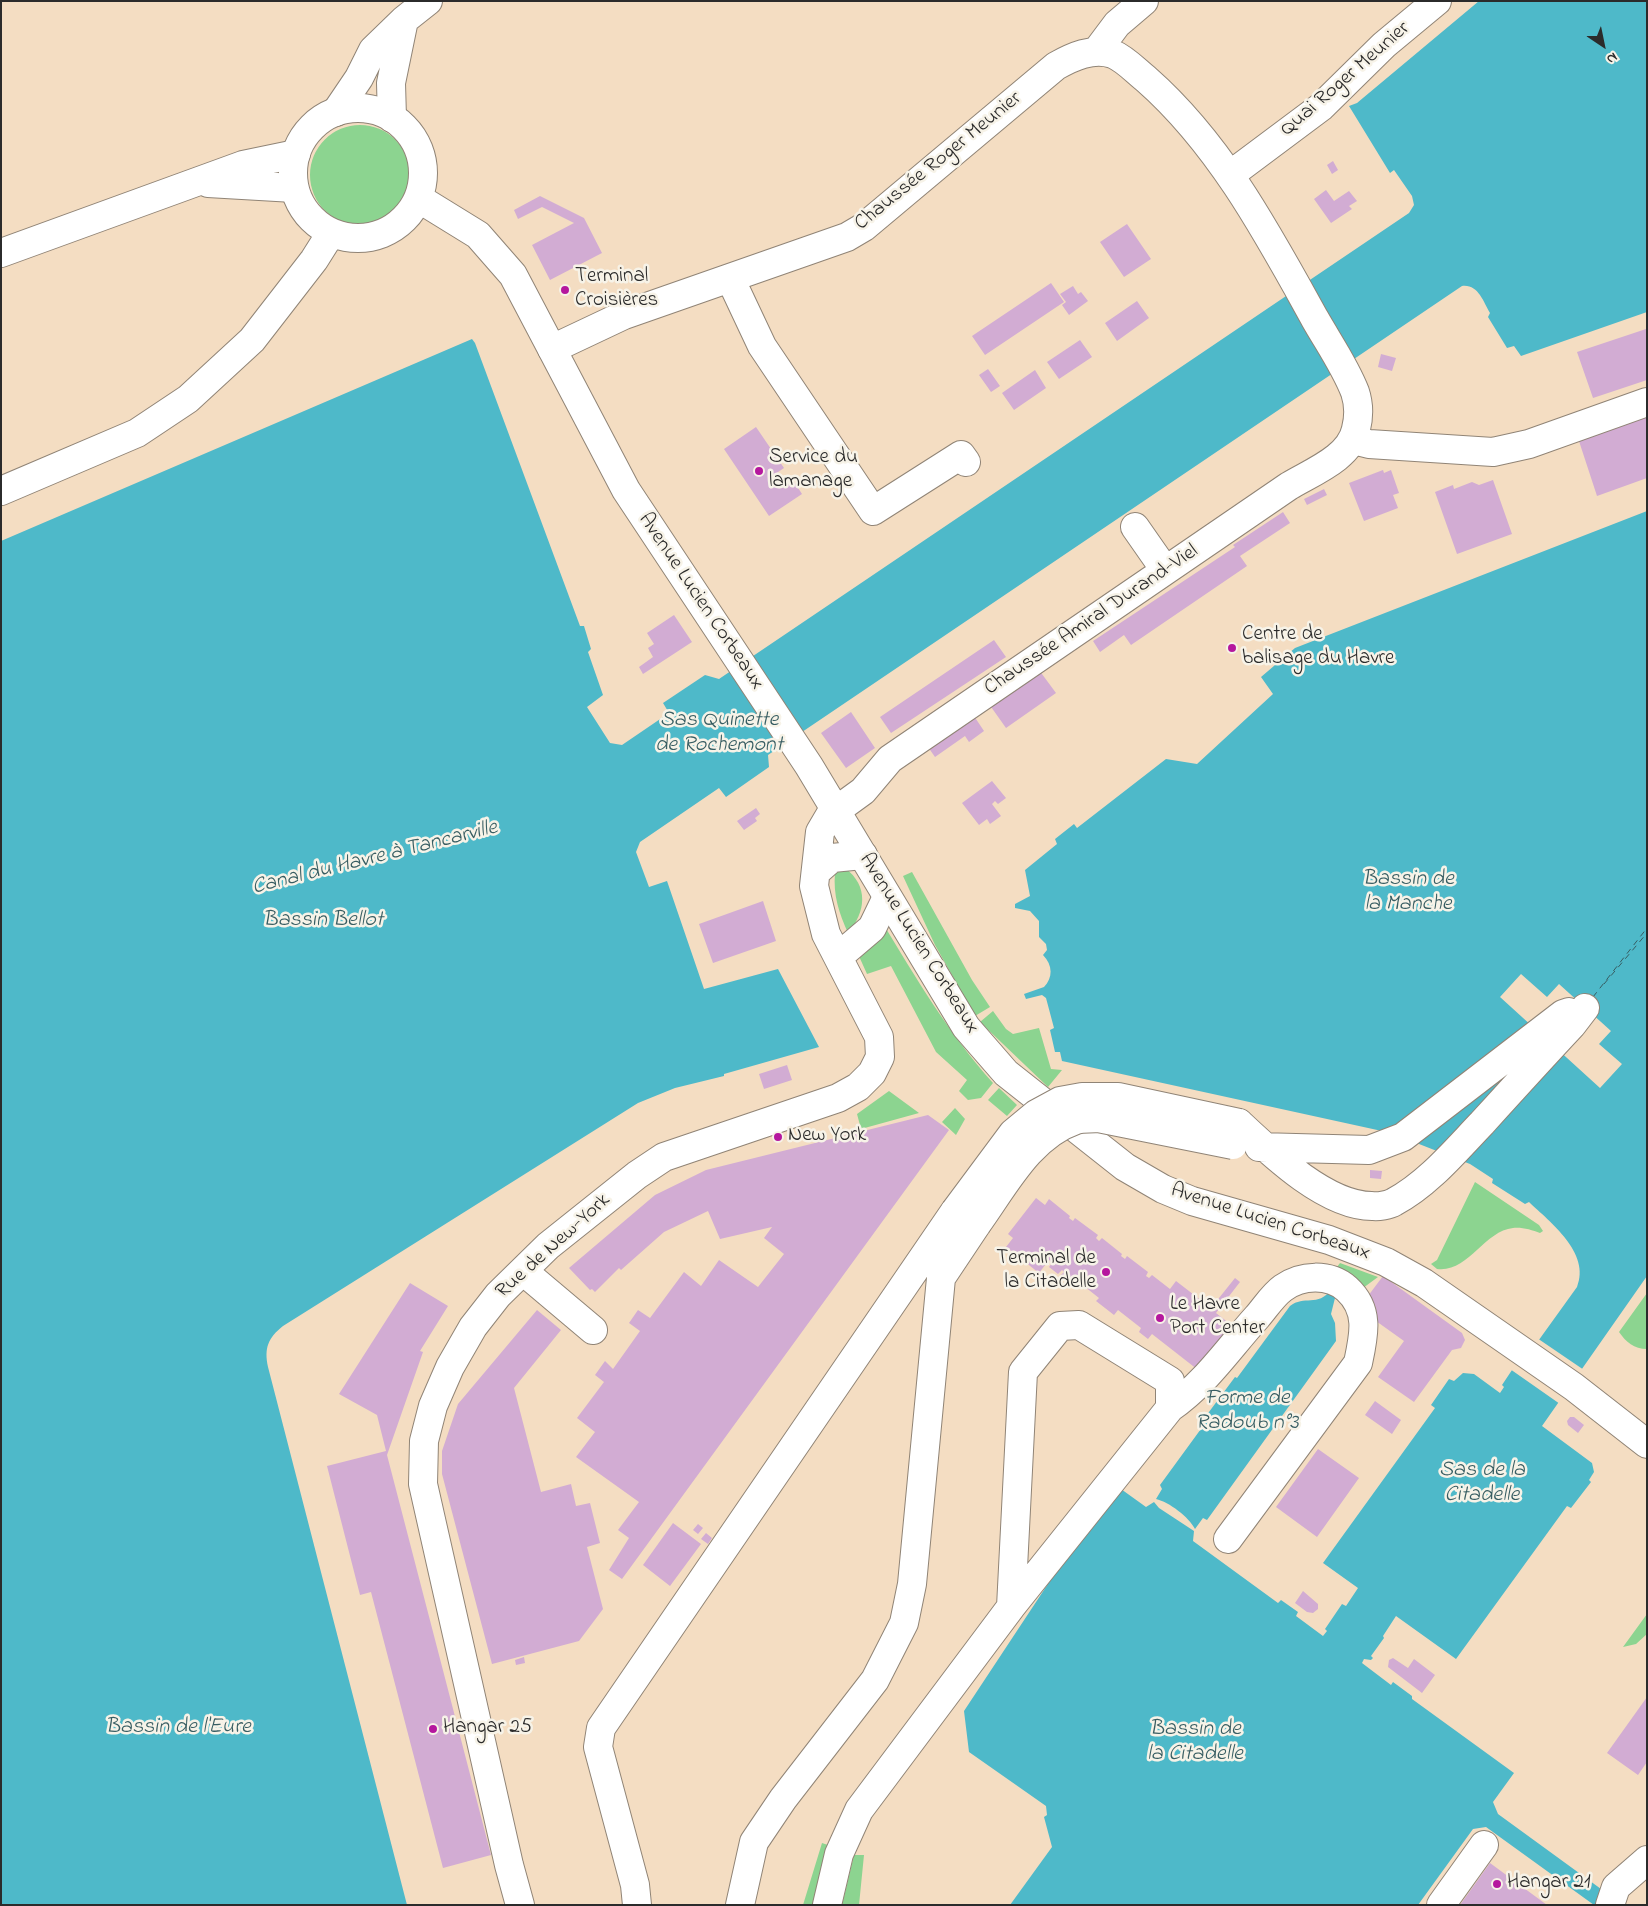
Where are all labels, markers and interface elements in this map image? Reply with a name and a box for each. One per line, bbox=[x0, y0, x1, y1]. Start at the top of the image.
street label: Quai Roger Meunier bbox=[1276, 17, 1416, 143]
north arrow bbox=[1578, 20, 1628, 70]
text: N bbox=[1602, 46, 1621, 69]
street label: Chaussée Roger Meunier bbox=[850, 87, 1028, 237]
place label: Terminal Croisières bbox=[575, 265, 658, 315]
marker: Terminal Croisières bbox=[559, 284, 571, 296]
place label: Service du lamanage bbox=[769, 446, 858, 496]
marker: Service du lamanage bbox=[753, 465, 765, 477]
street label: Avenue Lucien Corbeaux bbox=[631, 509, 769, 695]
street label: Chaussée Amiral Durand-Viel bbox=[980, 540, 1204, 702]
place label: Centre de balisage du Havre bbox=[1242, 623, 1394, 673]
marker: Centre de balisage du Havre bbox=[1226, 642, 1238, 654]
water label: Sas Quinette de Rochemont bbox=[655, 708, 783, 759]
water label: Canal du Havre à Tancarville bbox=[250, 816, 500, 902]
street label: Avenue Lucien Corbeaux bbox=[852, 849, 984, 1039]
water label: Bassin de la Manche bbox=[1362, 867, 1454, 918]
water label: Bassin Bellot bbox=[263, 908, 383, 934]
place label: New York bbox=[788, 1124, 866, 1150]
marker: New York bbox=[772, 1131, 784, 1143]
street label: Avenue Lucien Corbeaux bbox=[1167, 1179, 1373, 1267]
street label: Rue de New-York bbox=[491, 1189, 617, 1305]
place label: Terminal de la Citadelle bbox=[996, 1247, 1096, 1297]
marker: Terminal de la Citadelle bbox=[1100, 1266, 1112, 1278]
place label: Le Havre Port Center bbox=[1170, 1293, 1265, 1343]
marker: Le Havre Port Center bbox=[1154, 1312, 1166, 1324]
water label: Forme de Radoub n°3 bbox=[1195, 1386, 1299, 1438]
water label: Sas de la Citadelle bbox=[1439, 1458, 1525, 1510]
water label: Bassin de l'Eure bbox=[105, 1715, 251, 1741]
place label: Hangar 25 bbox=[443, 1716, 532, 1742]
water label: Bassin de la Citadelle bbox=[1147, 1717, 1243, 1768]
marker: Hangar 25 bbox=[427, 1723, 439, 1735]
place label: Hangar 21 bbox=[1507, 1871, 1591, 1897]
marker: Hangar 21 bbox=[1491, 1878, 1503, 1890]

